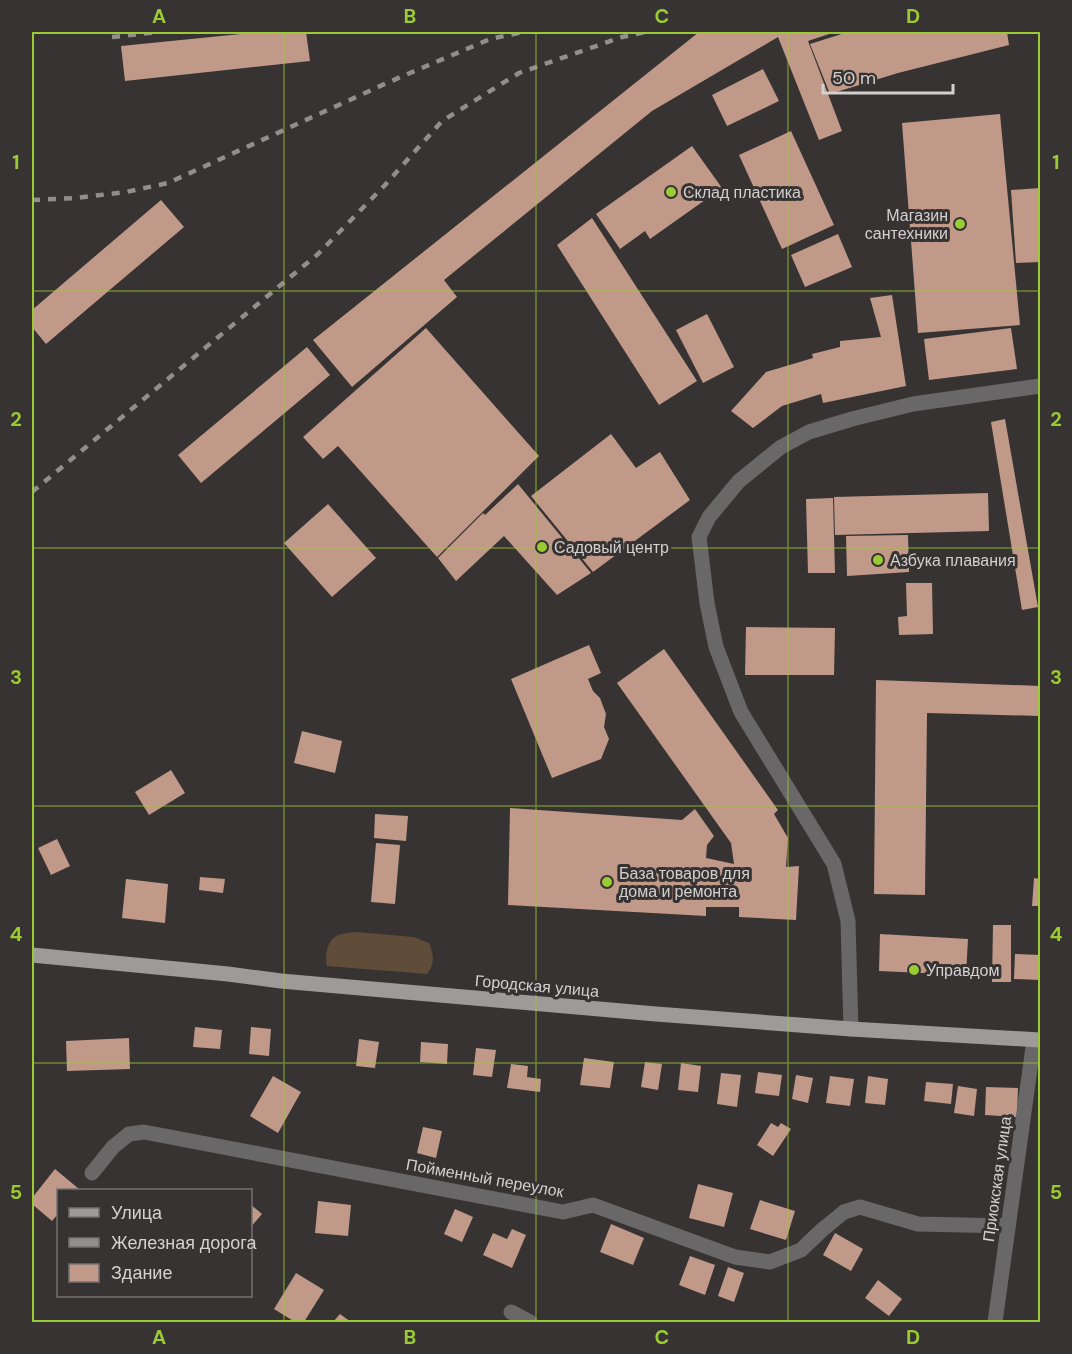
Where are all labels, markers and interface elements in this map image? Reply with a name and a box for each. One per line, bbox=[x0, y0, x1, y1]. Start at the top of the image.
text: A bbox=[152, 3, 166, 29]
text: B bbox=[404, 3, 416, 29]
text: C bbox=[655, 3, 669, 29]
text: D bbox=[906, 3, 920, 29]
scale bar bbox=[823, 57, 954, 95]
text: 50 m bbox=[832, 66, 876, 90]
text: 1 bbox=[12, 149, 20, 175]
text: 1 bbox=[1052, 149, 1060, 175]
place label: Склад пластика bbox=[683, 182, 801, 203]
marker: Склад пластика bbox=[664, 185, 678, 199]
place label: Магазин сантехники bbox=[865, 205, 948, 244]
marker: Магазин сантехники bbox=[953, 217, 967, 231]
text: 2 bbox=[10, 406, 22, 432]
text: 2 bbox=[1050, 406, 1062, 432]
place label: Садовый центр bbox=[554, 537, 669, 558]
marker: Садовый центр bbox=[535, 540, 549, 554]
place label: Азбука плавания bbox=[890, 550, 1016, 571]
marker: Азбука плавания bbox=[871, 553, 885, 567]
text: 3 bbox=[10, 664, 22, 690]
text: 3 bbox=[1050, 664, 1062, 690]
place label: База товаров для дома и ремонта bbox=[619, 863, 750, 902]
marker: База товаров для дома и ремонта bbox=[600, 875, 614, 889]
text: 4 bbox=[10, 921, 23, 947]
text: 4 bbox=[1050, 921, 1063, 947]
place label: Управдом bbox=[926, 960, 999, 981]
marker: Управдом bbox=[907, 963, 921, 977]
street label: Городская улица bbox=[474, 970, 600, 1002]
street label: Приокская улица bbox=[978, 1115, 1016, 1243]
street label: Пойменный переулок bbox=[404, 1154, 567, 1202]
text: 5 bbox=[10, 1179, 22, 1205]
text: 5 bbox=[1050, 1179, 1062, 1205]
legend bbox=[57, 1189, 252, 1297]
text: Улица bbox=[111, 1201, 163, 1225]
text: Железная дорога bbox=[111, 1231, 257, 1255]
text: Здание bbox=[111, 1261, 172, 1285]
text: A bbox=[152, 1324, 166, 1350]
text: B bbox=[404, 1324, 416, 1350]
text: C bbox=[655, 1324, 669, 1350]
text: D bbox=[906, 1324, 920, 1350]

